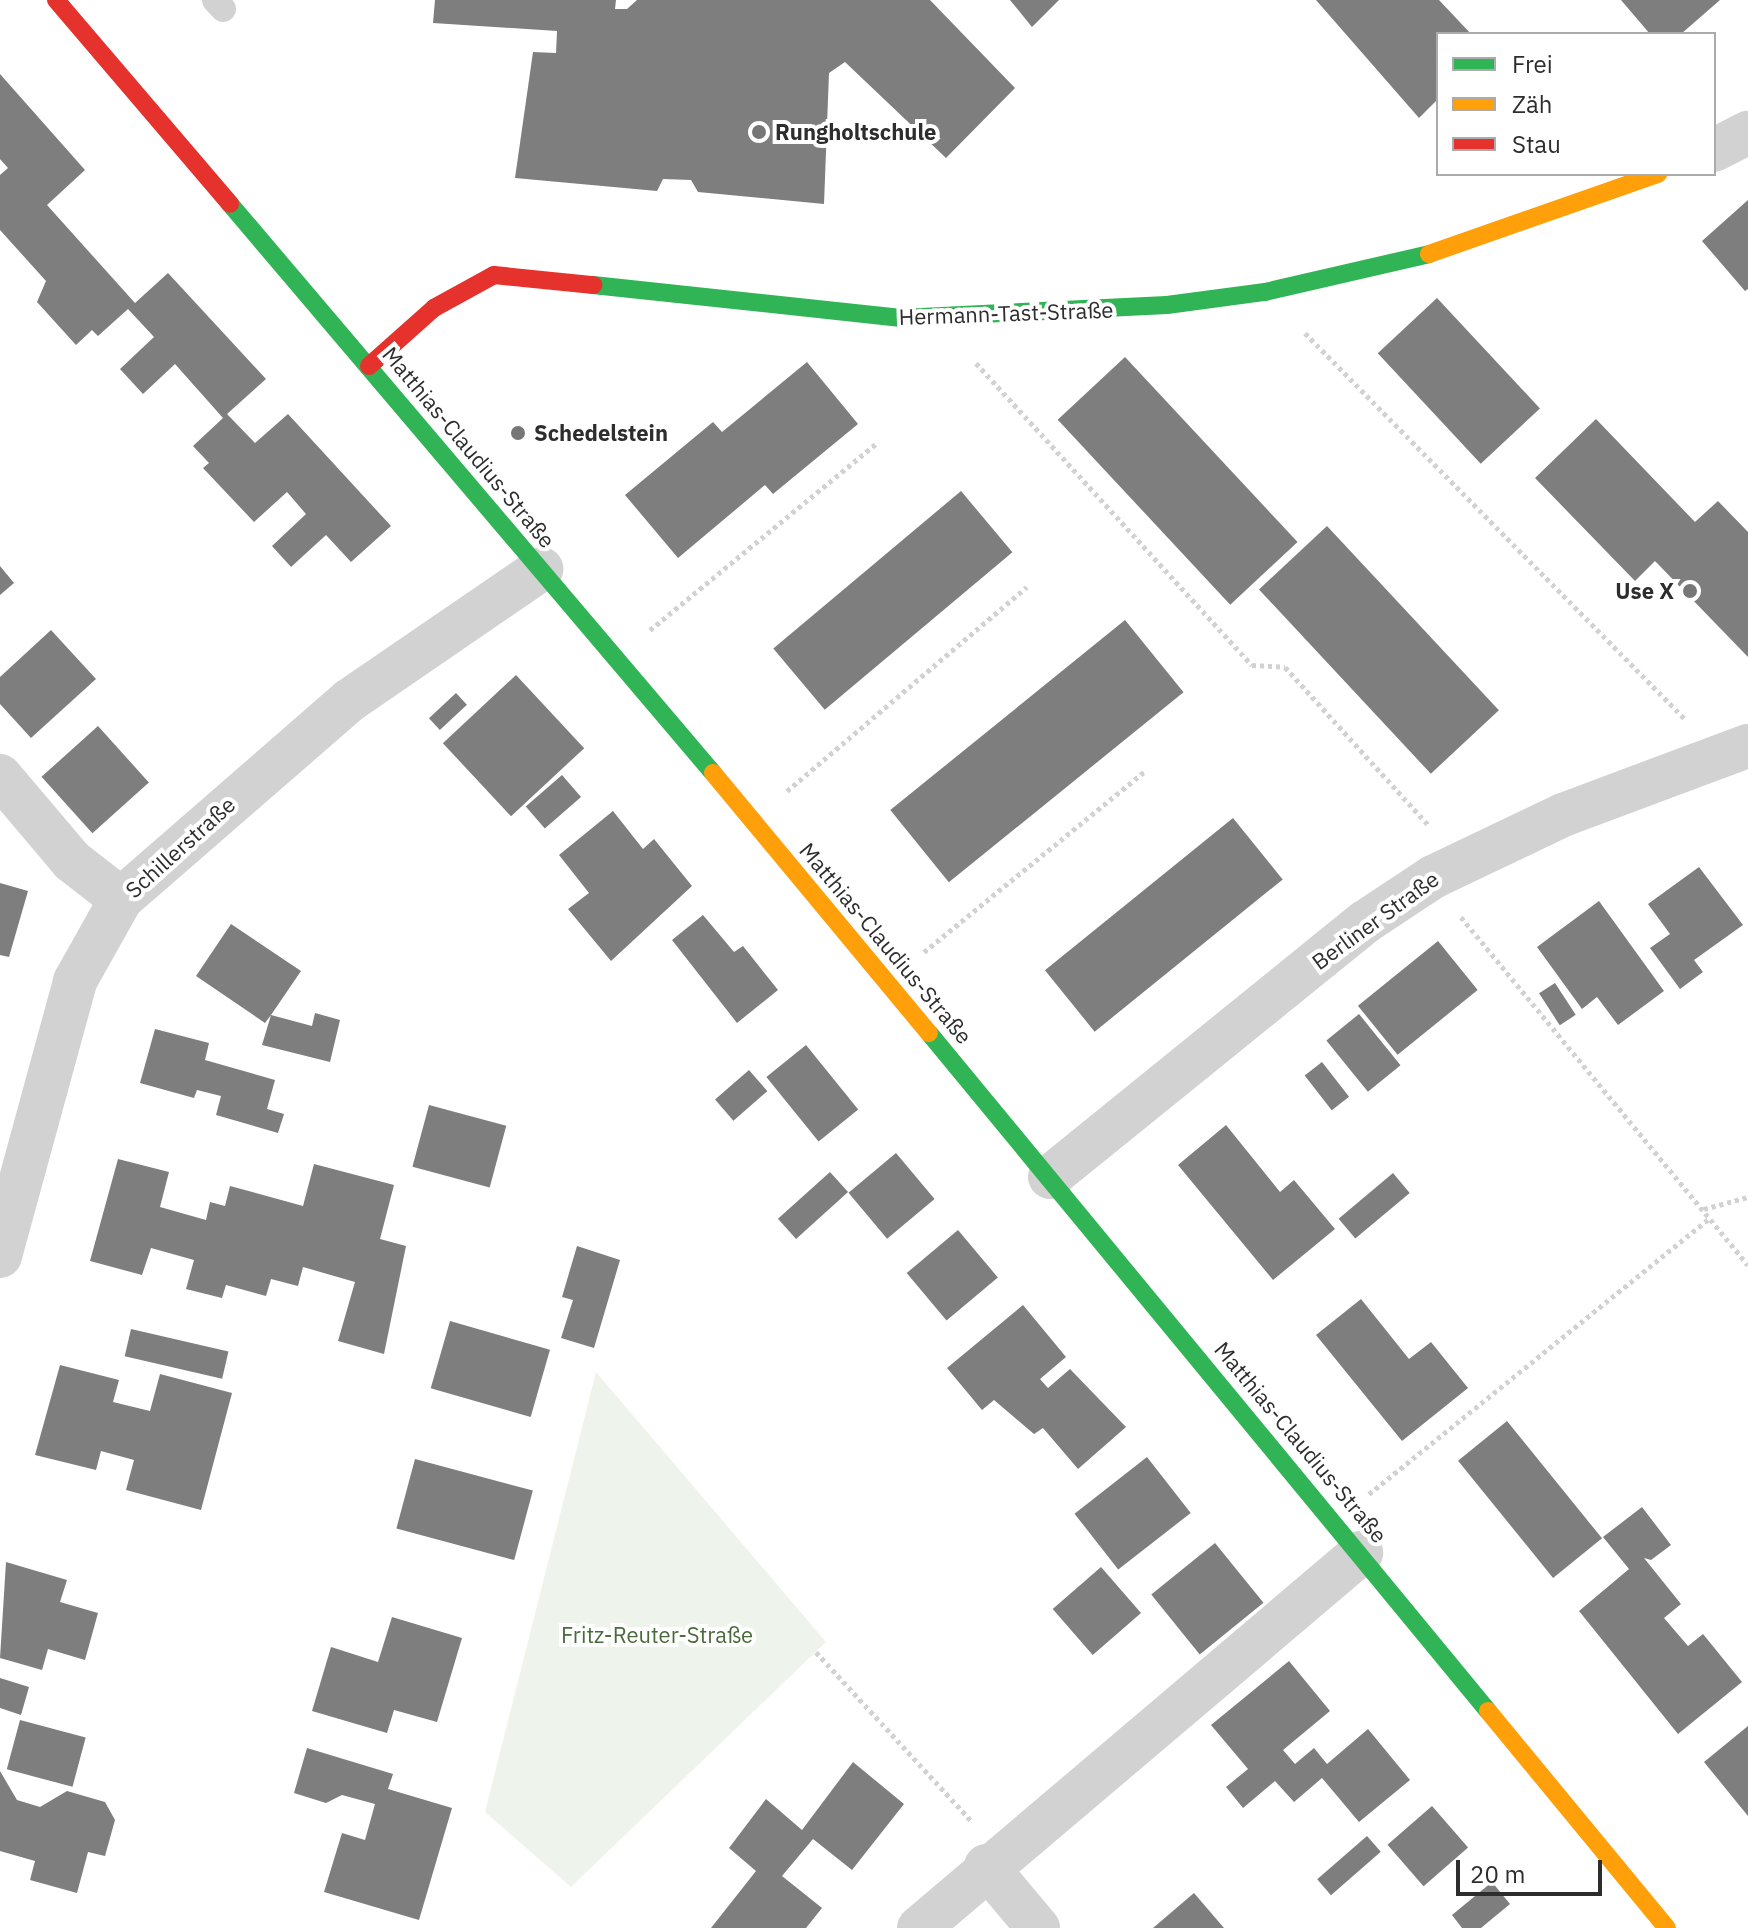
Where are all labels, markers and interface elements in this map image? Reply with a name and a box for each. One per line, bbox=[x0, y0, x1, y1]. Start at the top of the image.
legend bbox=[1436, 32, 1716, 176]
text: Frei bbox=[1512, 48, 1553, 80]
text: Zäh bbox=[1512, 88, 1552, 120]
place label: Rungholtschule bbox=[775, 119, 936, 145]
marker: Rungholtschule bbox=[750, 123, 768, 141]
text: Stau bbox=[1512, 128, 1561, 160]
street label: Hermann-Tast-Straße bbox=[898, 296, 1114, 330]
street label: Matthias-Claudius-Straße bbox=[377, 341, 561, 553]
place label: Schedelstein bbox=[534, 420, 668, 446]
marker: Schedelstein bbox=[509, 424, 527, 442]
place label: Use X bbox=[1615, 578, 1674, 604]
marker: Use X bbox=[1681, 582, 1699, 600]
street label: Schillerstraße bbox=[120, 791, 240, 903]
street label: Matthias-Claudius-Straße bbox=[794, 837, 978, 1049]
street label: Berliner Straße bbox=[1306, 865, 1444, 975]
street label: Matthias-Claudius-Straße bbox=[1209, 1336, 1393, 1548]
park label: Fritz-Reuter-Straße bbox=[561, 1622, 753, 1648]
scale bar bbox=[1460, 1844, 1606, 1894]
text: 20 m bbox=[1470, 1858, 1525, 1890]

